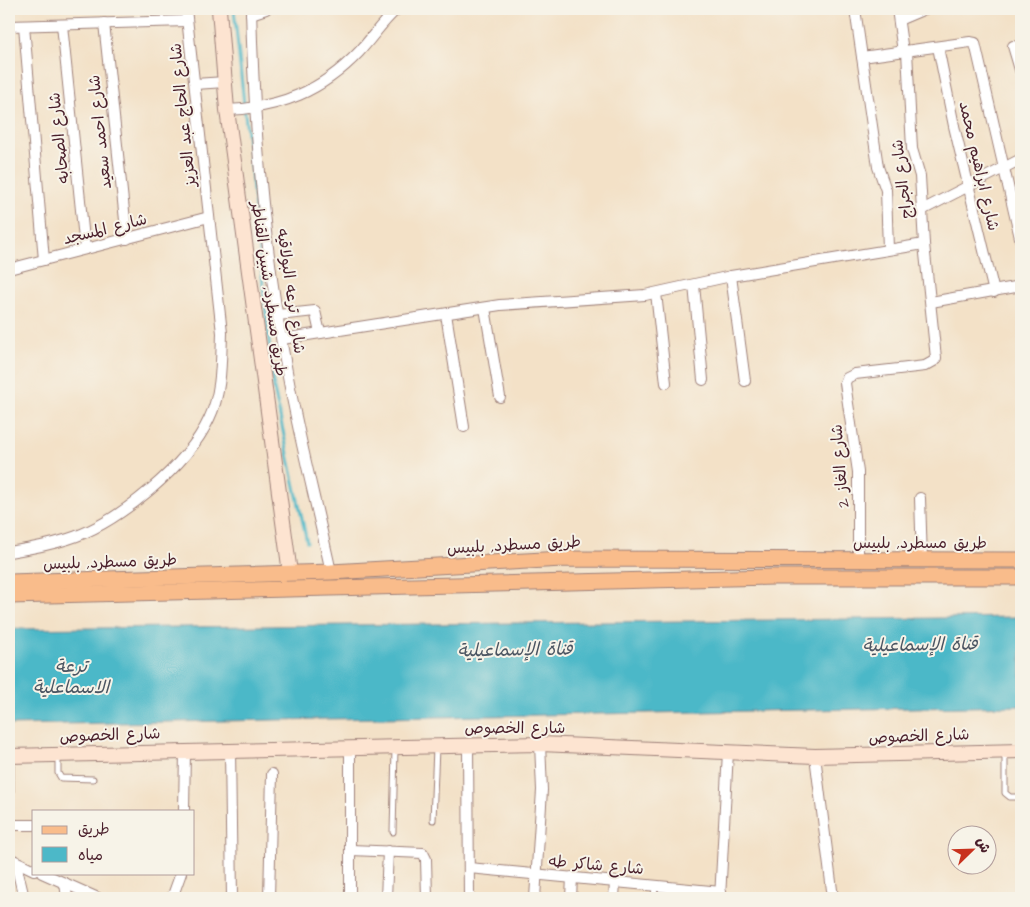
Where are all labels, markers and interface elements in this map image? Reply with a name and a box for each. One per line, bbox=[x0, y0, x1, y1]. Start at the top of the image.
street label: شارع الحاج عبد العزيز bbox=[165, 42, 202, 190]
street label: شارع احمد سعيد bbox=[83, 74, 117, 190]
street label: شارع الصحابه bbox=[43, 91, 75, 185]
street label: شارع ابراهيم محمد bbox=[952, 99, 1005, 233]
street label: شارع الجراج bbox=[886, 138, 918, 220]
street label: طريق مسطرد, شبين القناطر bbox=[246, 198, 292, 378]
street label: شارع المسجد bbox=[61, 208, 149, 250]
street label: شارع ترعه البولاقيه bbox=[271, 227, 311, 355]
street label: شارع الغاز 2 bbox=[825, 423, 855, 509]
street label: طريق مسطرد, بلبيس bbox=[447, 531, 581, 559]
street label: طريق مسطرد, بلبيس bbox=[853, 532, 987, 554]
street label: طريق مسطرد, بلبيس bbox=[43, 549, 177, 575]
water label: قناة الإسماعيلية bbox=[862, 631, 979, 659]
water label: قناة الإسماعيلية bbox=[457, 636, 574, 664]
water label: ترعة الاسماعلية bbox=[33, 654, 112, 700]
street label: شارع الخصوص bbox=[465, 717, 565, 739]
street label: شارع الخصوص bbox=[59, 722, 161, 748]
street label: شارع الخصوص bbox=[868, 723, 970, 749]
legend bbox=[32, 810, 195, 874]
text: طريق bbox=[78, 819, 110, 840]
north arrow bbox=[948, 824, 998, 874]
text: ش bbox=[971, 834, 995, 856]
text: مياه bbox=[78, 845, 103, 866]
street label: شارع شاكر طه bbox=[547, 850, 645, 880]

